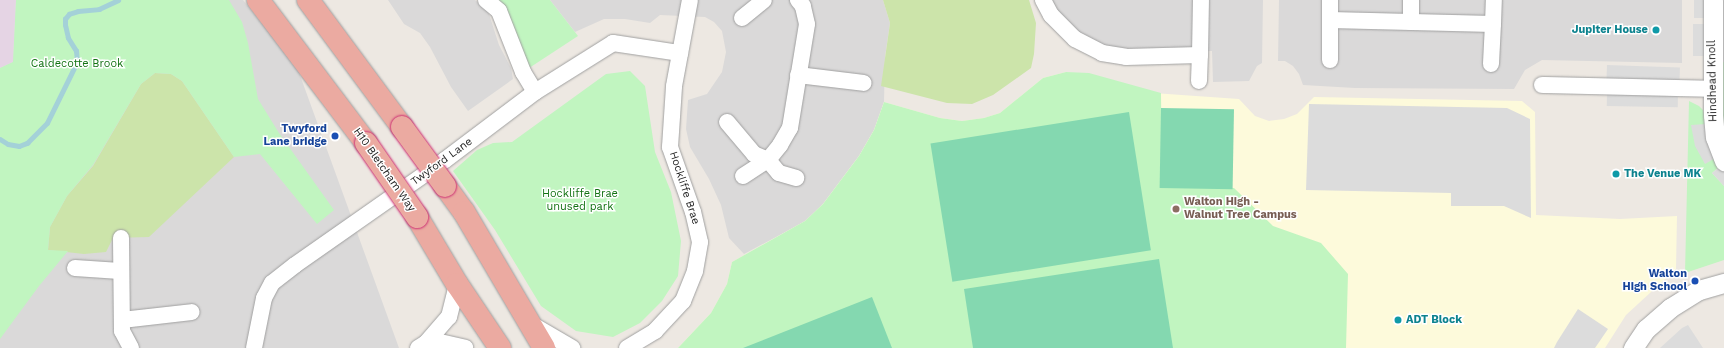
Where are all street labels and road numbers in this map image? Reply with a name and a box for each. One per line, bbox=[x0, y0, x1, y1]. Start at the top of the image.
street label: Hindhead Knoll bbox=[1706, 40, 1720, 122]
street label: H10 Bletcham Way bbox=[350, 125, 418, 215]
street label: Twyford Lane bbox=[409, 135, 475, 189]
street label: Hockliffe Brae bbox=[666, 150, 702, 226]

